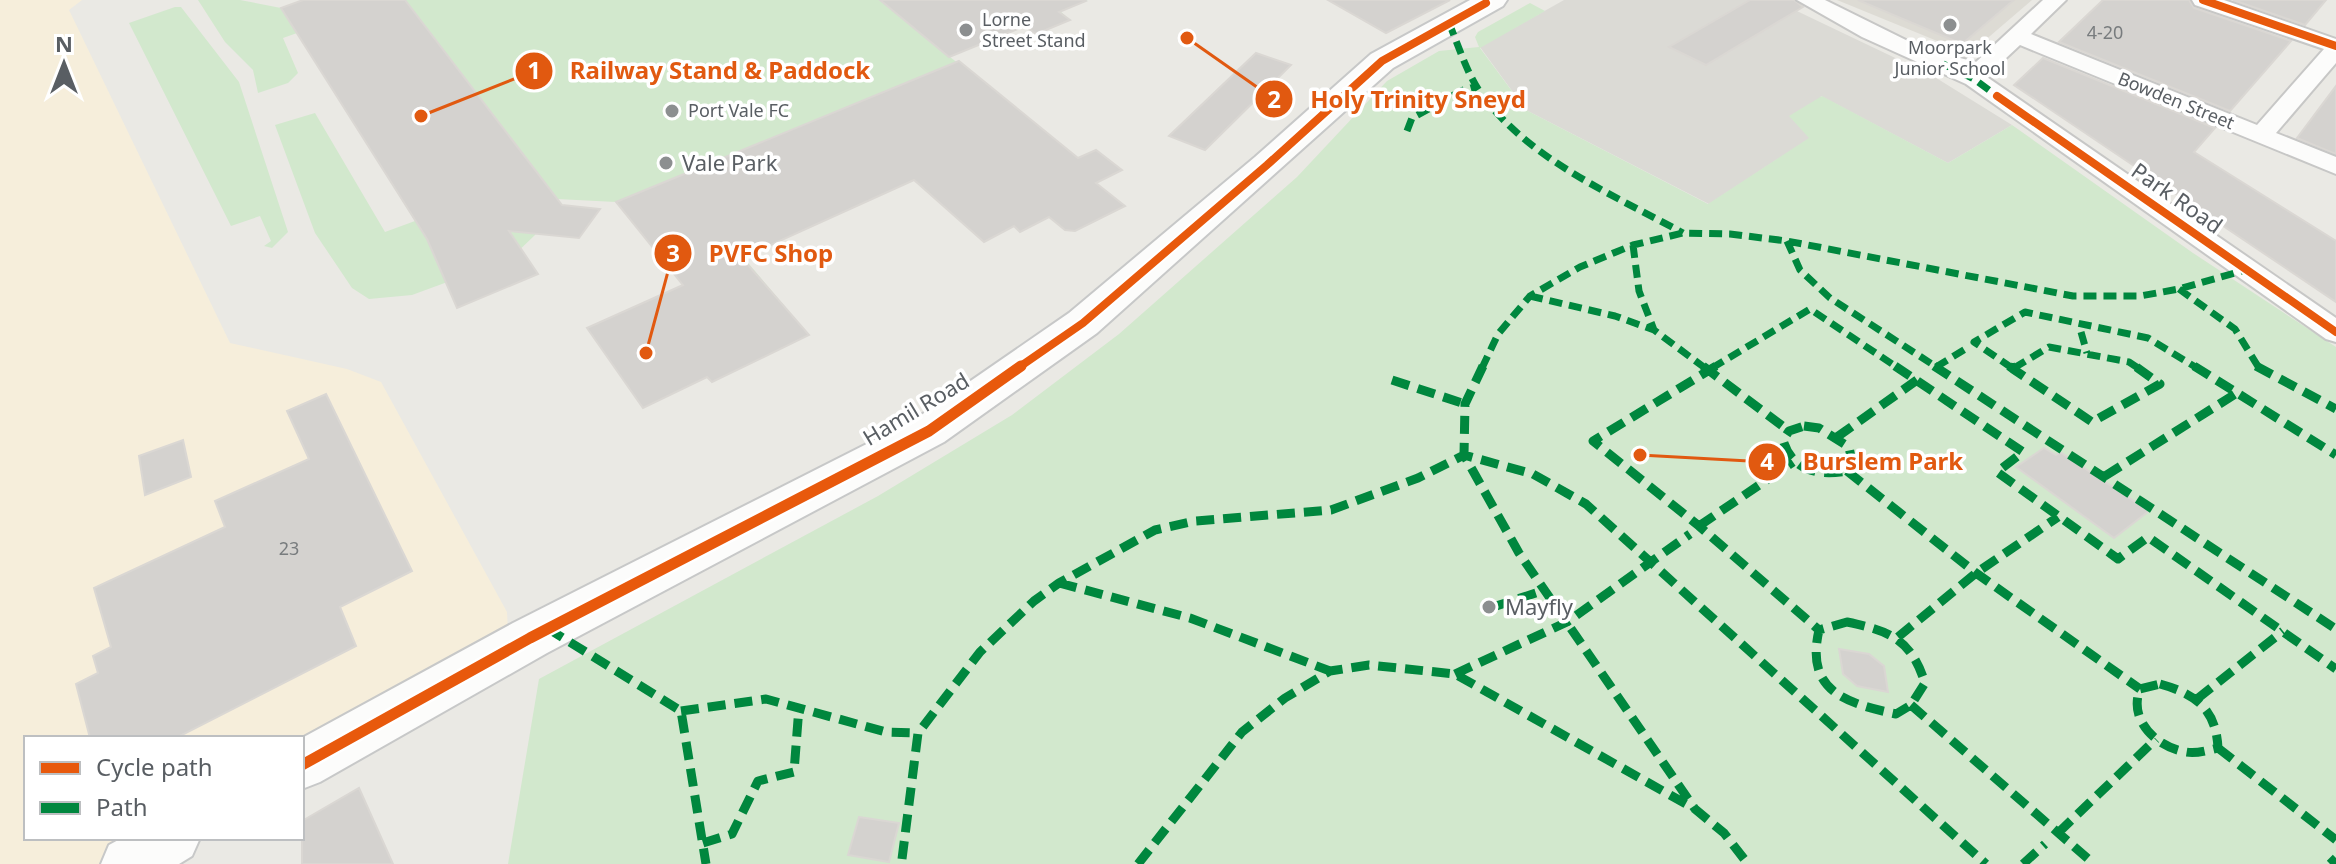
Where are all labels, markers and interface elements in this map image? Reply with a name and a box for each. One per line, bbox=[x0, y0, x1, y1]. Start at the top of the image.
place label: Lorne Street Stand bbox=[982, 7, 1086, 52]
marker: Moorpark Junior School bbox=[1941, 16, 1959, 34]
house number: 4-20 bbox=[2087, 20, 2123, 44]
marker: Lorne Street Stand bbox=[957, 21, 975, 39]
north arrow bbox=[24, 24, 104, 104]
text: N bbox=[55, 28, 73, 58]
place label: Moorpark Junior School bbox=[1893, 35, 2005, 80]
callout: Railway Stand & Paddock bbox=[514, 47, 886, 95]
text: 1 bbox=[527, 53, 541, 86]
text: Railway Stand & Paddock bbox=[570, 53, 870, 86]
street label: Bowden Street bbox=[2115, 66, 2239, 135]
callout: Holy Trinity Sneyd bbox=[1254, 75, 1541, 123]
text: 2 bbox=[1267, 82, 1281, 115]
text: Holy Trinity Sneyd bbox=[1310, 82, 1526, 115]
place label: Port Vale FC bbox=[688, 98, 789, 122]
marker: Port Vale FC bbox=[663, 102, 681, 120]
place label: Vale Park bbox=[682, 147, 778, 177]
marker: Vale Park bbox=[657, 154, 675, 172]
street label: Park Road bbox=[2126, 155, 2229, 240]
callout: PVFC Shop bbox=[653, 229, 849, 277]
text: 3 bbox=[666, 236, 680, 269]
text: PVFC Shop bbox=[709, 236, 833, 269]
street label: Hamil Road bbox=[857, 365, 974, 452]
callout: Burslem Park bbox=[1747, 438, 1979, 486]
text: 4 bbox=[1760, 444, 1774, 477]
text: Burslem Park bbox=[1803, 444, 1963, 477]
house number: 23 bbox=[279, 536, 299, 560]
place label: Mayfly bbox=[1505, 591, 1574, 621]
marker: Mayfly bbox=[1480, 598, 1498, 616]
legend bbox=[24, 736, 304, 840]
text: Cycle path bbox=[96, 750, 213, 783]
text: Path bbox=[96, 790, 147, 823]

